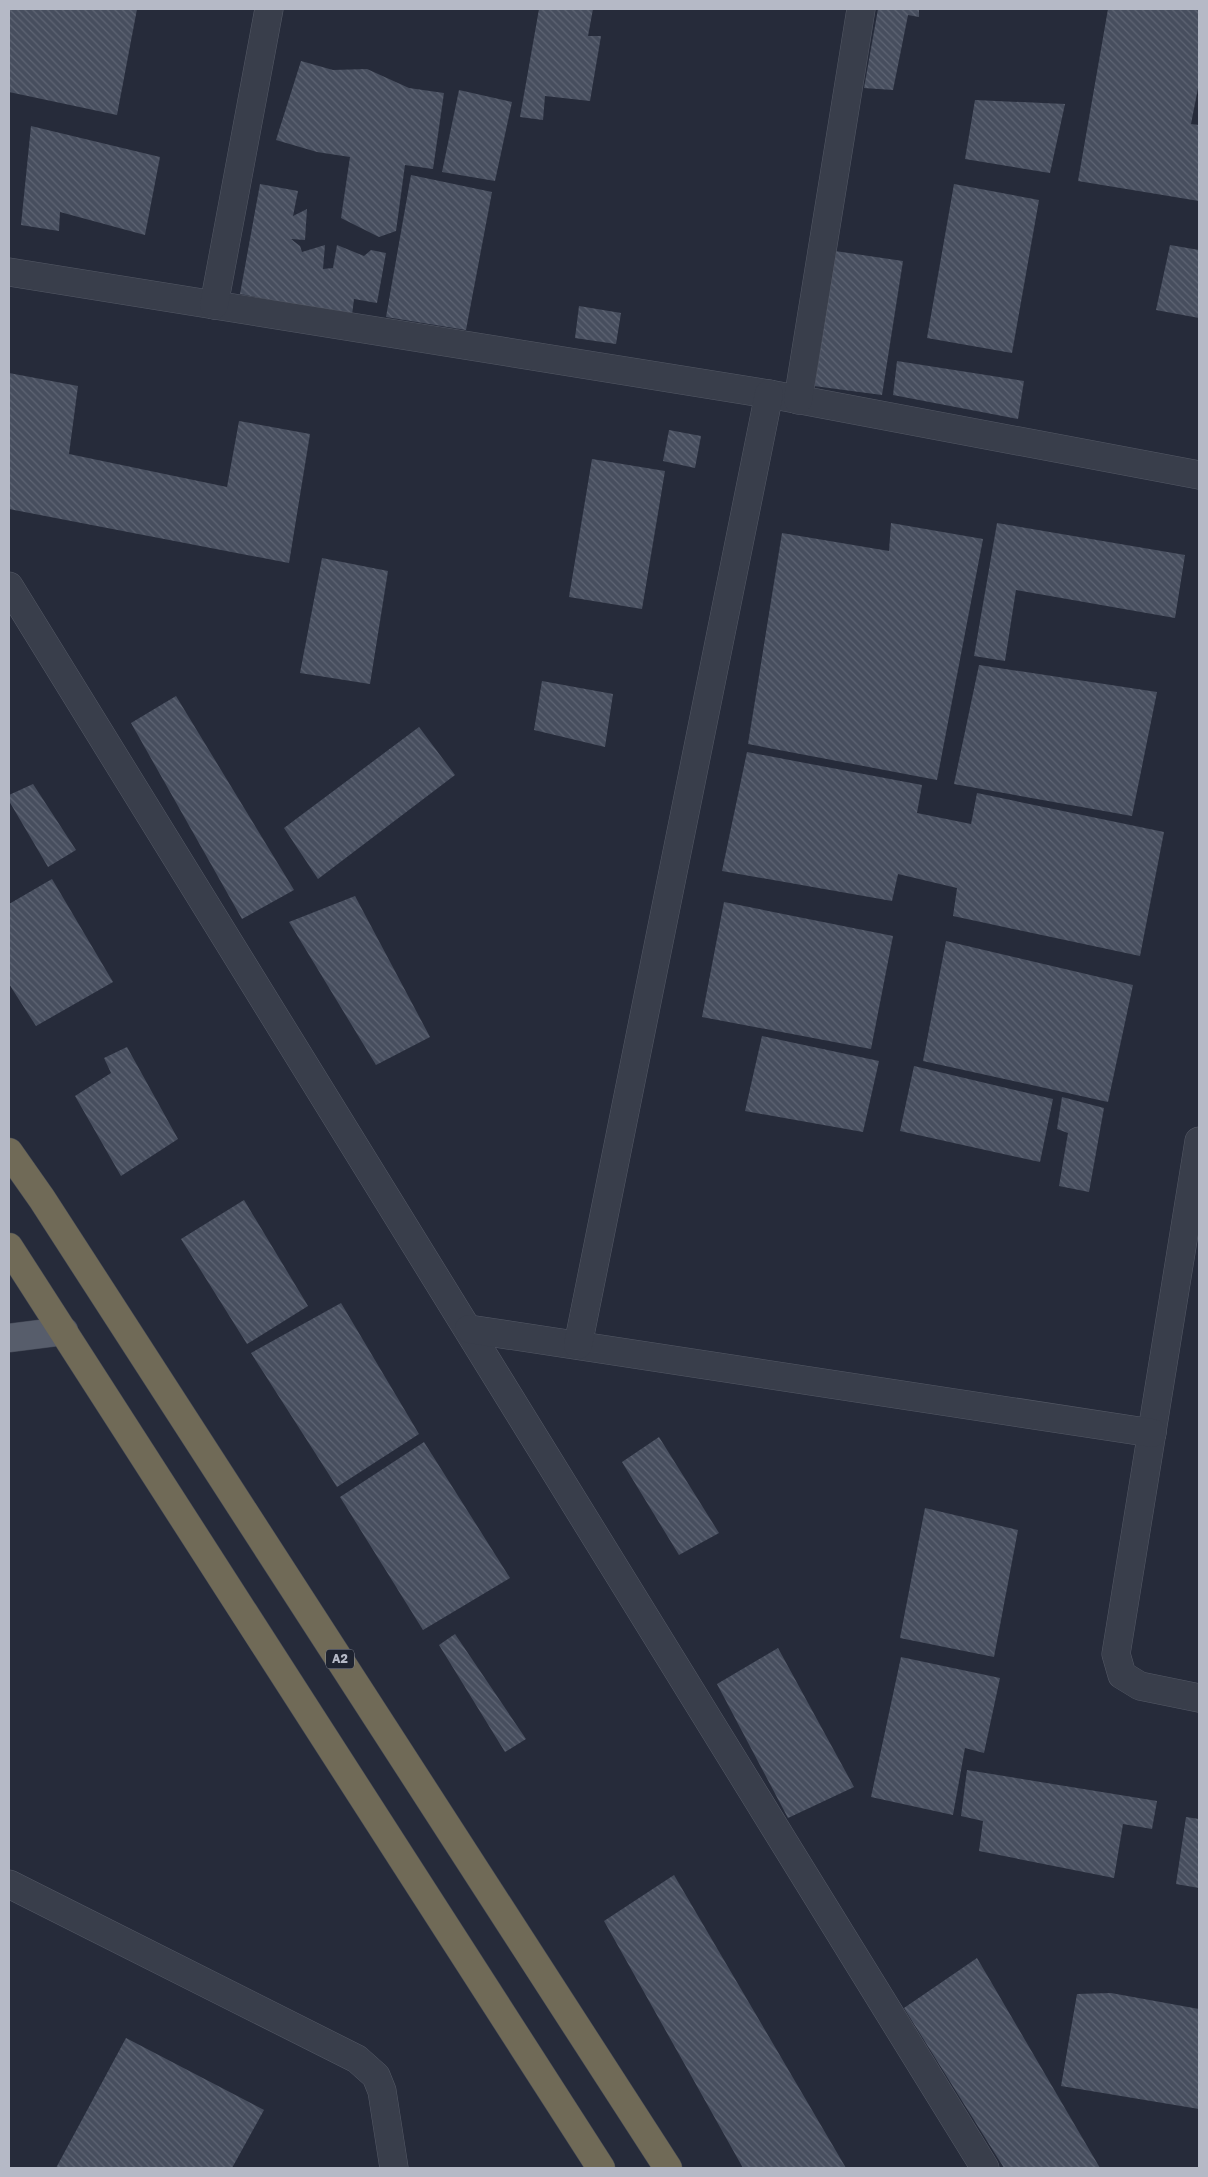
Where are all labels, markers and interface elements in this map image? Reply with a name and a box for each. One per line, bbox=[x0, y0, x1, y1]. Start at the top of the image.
road number: A2 bbox=[326, 1650, 354, 1668]

